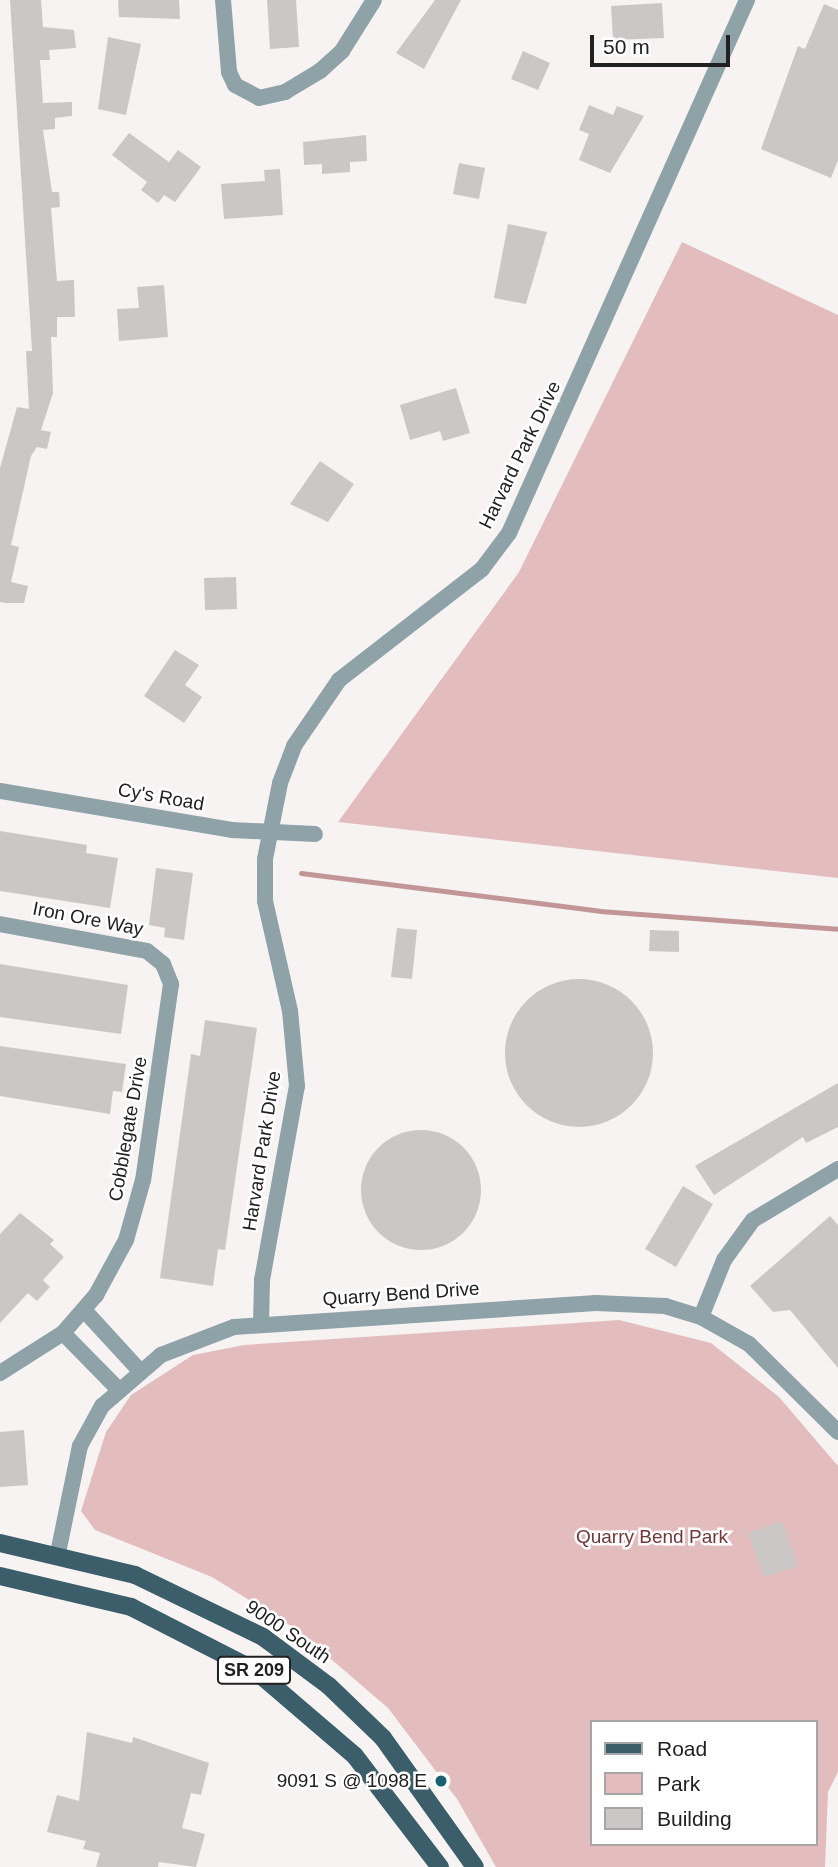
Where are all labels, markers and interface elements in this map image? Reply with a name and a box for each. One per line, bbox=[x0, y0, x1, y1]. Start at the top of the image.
scale bar bbox=[593, 21, 733, 65]
text: 50 m bbox=[603, 35, 650, 58]
street label: Harvard Park Drive bbox=[474, 377, 566, 533]
street label: Cy's Road bbox=[116, 778, 206, 816]
street label: Iron Ore Way bbox=[31, 897, 145, 941]
street label: Cobblegate Drive bbox=[104, 1055, 152, 1203]
street label: Harvard Park Drive bbox=[238, 1069, 286, 1233]
street label: Quarry Bend Drive bbox=[322, 1277, 480, 1311]
park label: Quarry Bend Park bbox=[576, 1526, 728, 1548]
street label: 9000 South bbox=[241, 1595, 335, 1669]
road number: SR 209 bbox=[216, 1656, 292, 1685]
legend bbox=[590, 1720, 817, 1846]
text: Road bbox=[657, 1737, 707, 1760]
place label: 9091 S @ 1098 E bbox=[277, 1770, 427, 1792]
text: Park bbox=[657, 1772, 700, 1795]
marker: 9091 S @ 1098 E bbox=[433, 1773, 449, 1789]
text: Building bbox=[657, 1807, 732, 1830]

